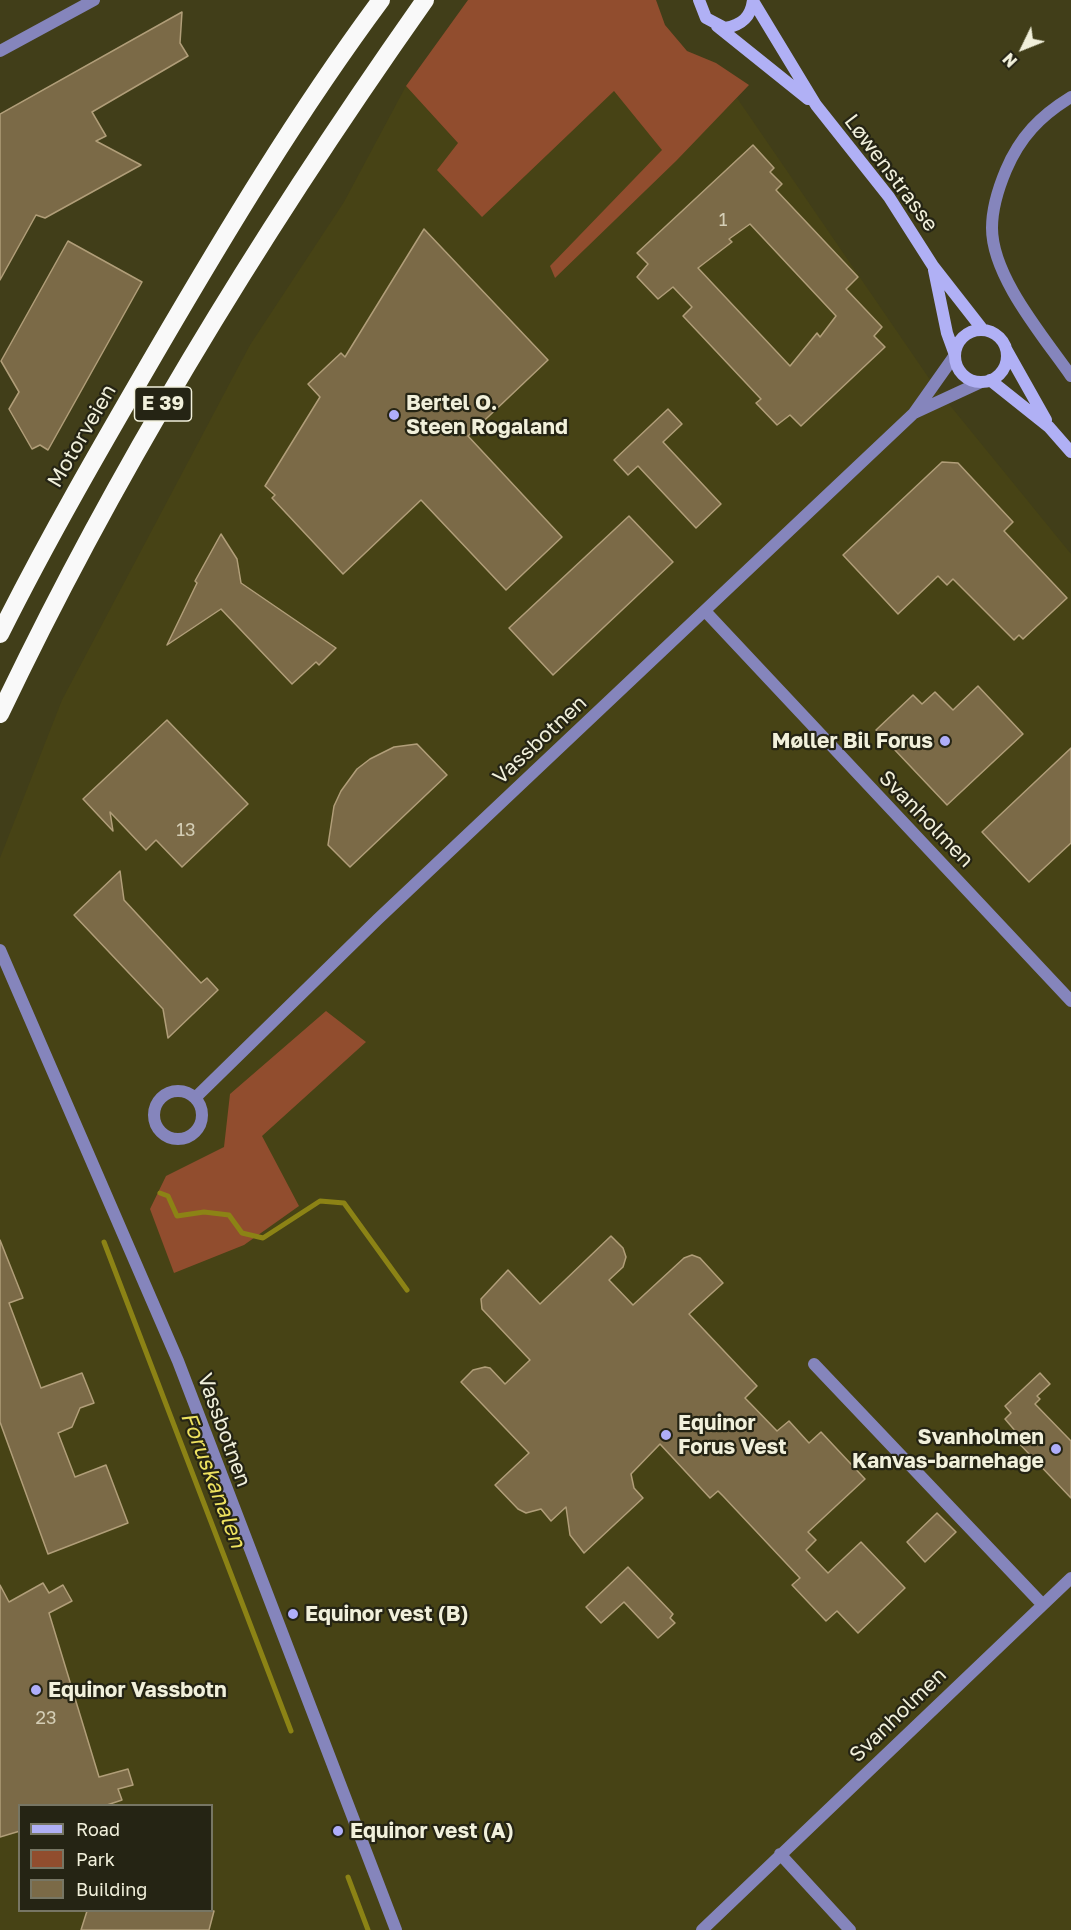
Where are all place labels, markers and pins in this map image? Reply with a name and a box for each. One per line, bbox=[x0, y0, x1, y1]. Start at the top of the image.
place label: Bertel O. Steen Rogaland bbox=[406, 390, 568, 440]
marker: Bertel O. Steen Rogaland bbox=[387, 408, 401, 422]
place label: Møller Bil Forus bbox=[772, 728, 933, 754]
marker: Møller Bil Forus bbox=[938, 734, 952, 748]
place label: Equinor Forus Vest bbox=[678, 1410, 787, 1460]
place label: Svanholmen Kanvas-barnehage bbox=[852, 1424, 1044, 1474]
marker: Equinor Forus Vest bbox=[659, 1428, 673, 1442]
marker: Svanholmen Kanvas-barnehage bbox=[1049, 1442, 1063, 1456]
place label: Equinor vest (B) bbox=[305, 1601, 469, 1627]
marker: Equinor vest (B) bbox=[286, 1607, 300, 1621]
place label: Equinor Vassbotn bbox=[48, 1677, 227, 1703]
marker: Equinor Vassbotn bbox=[29, 1683, 43, 1697]
place label: Equinor vest (A) bbox=[350, 1818, 514, 1844]
marker: Equinor vest (A) bbox=[331, 1824, 345, 1838]

